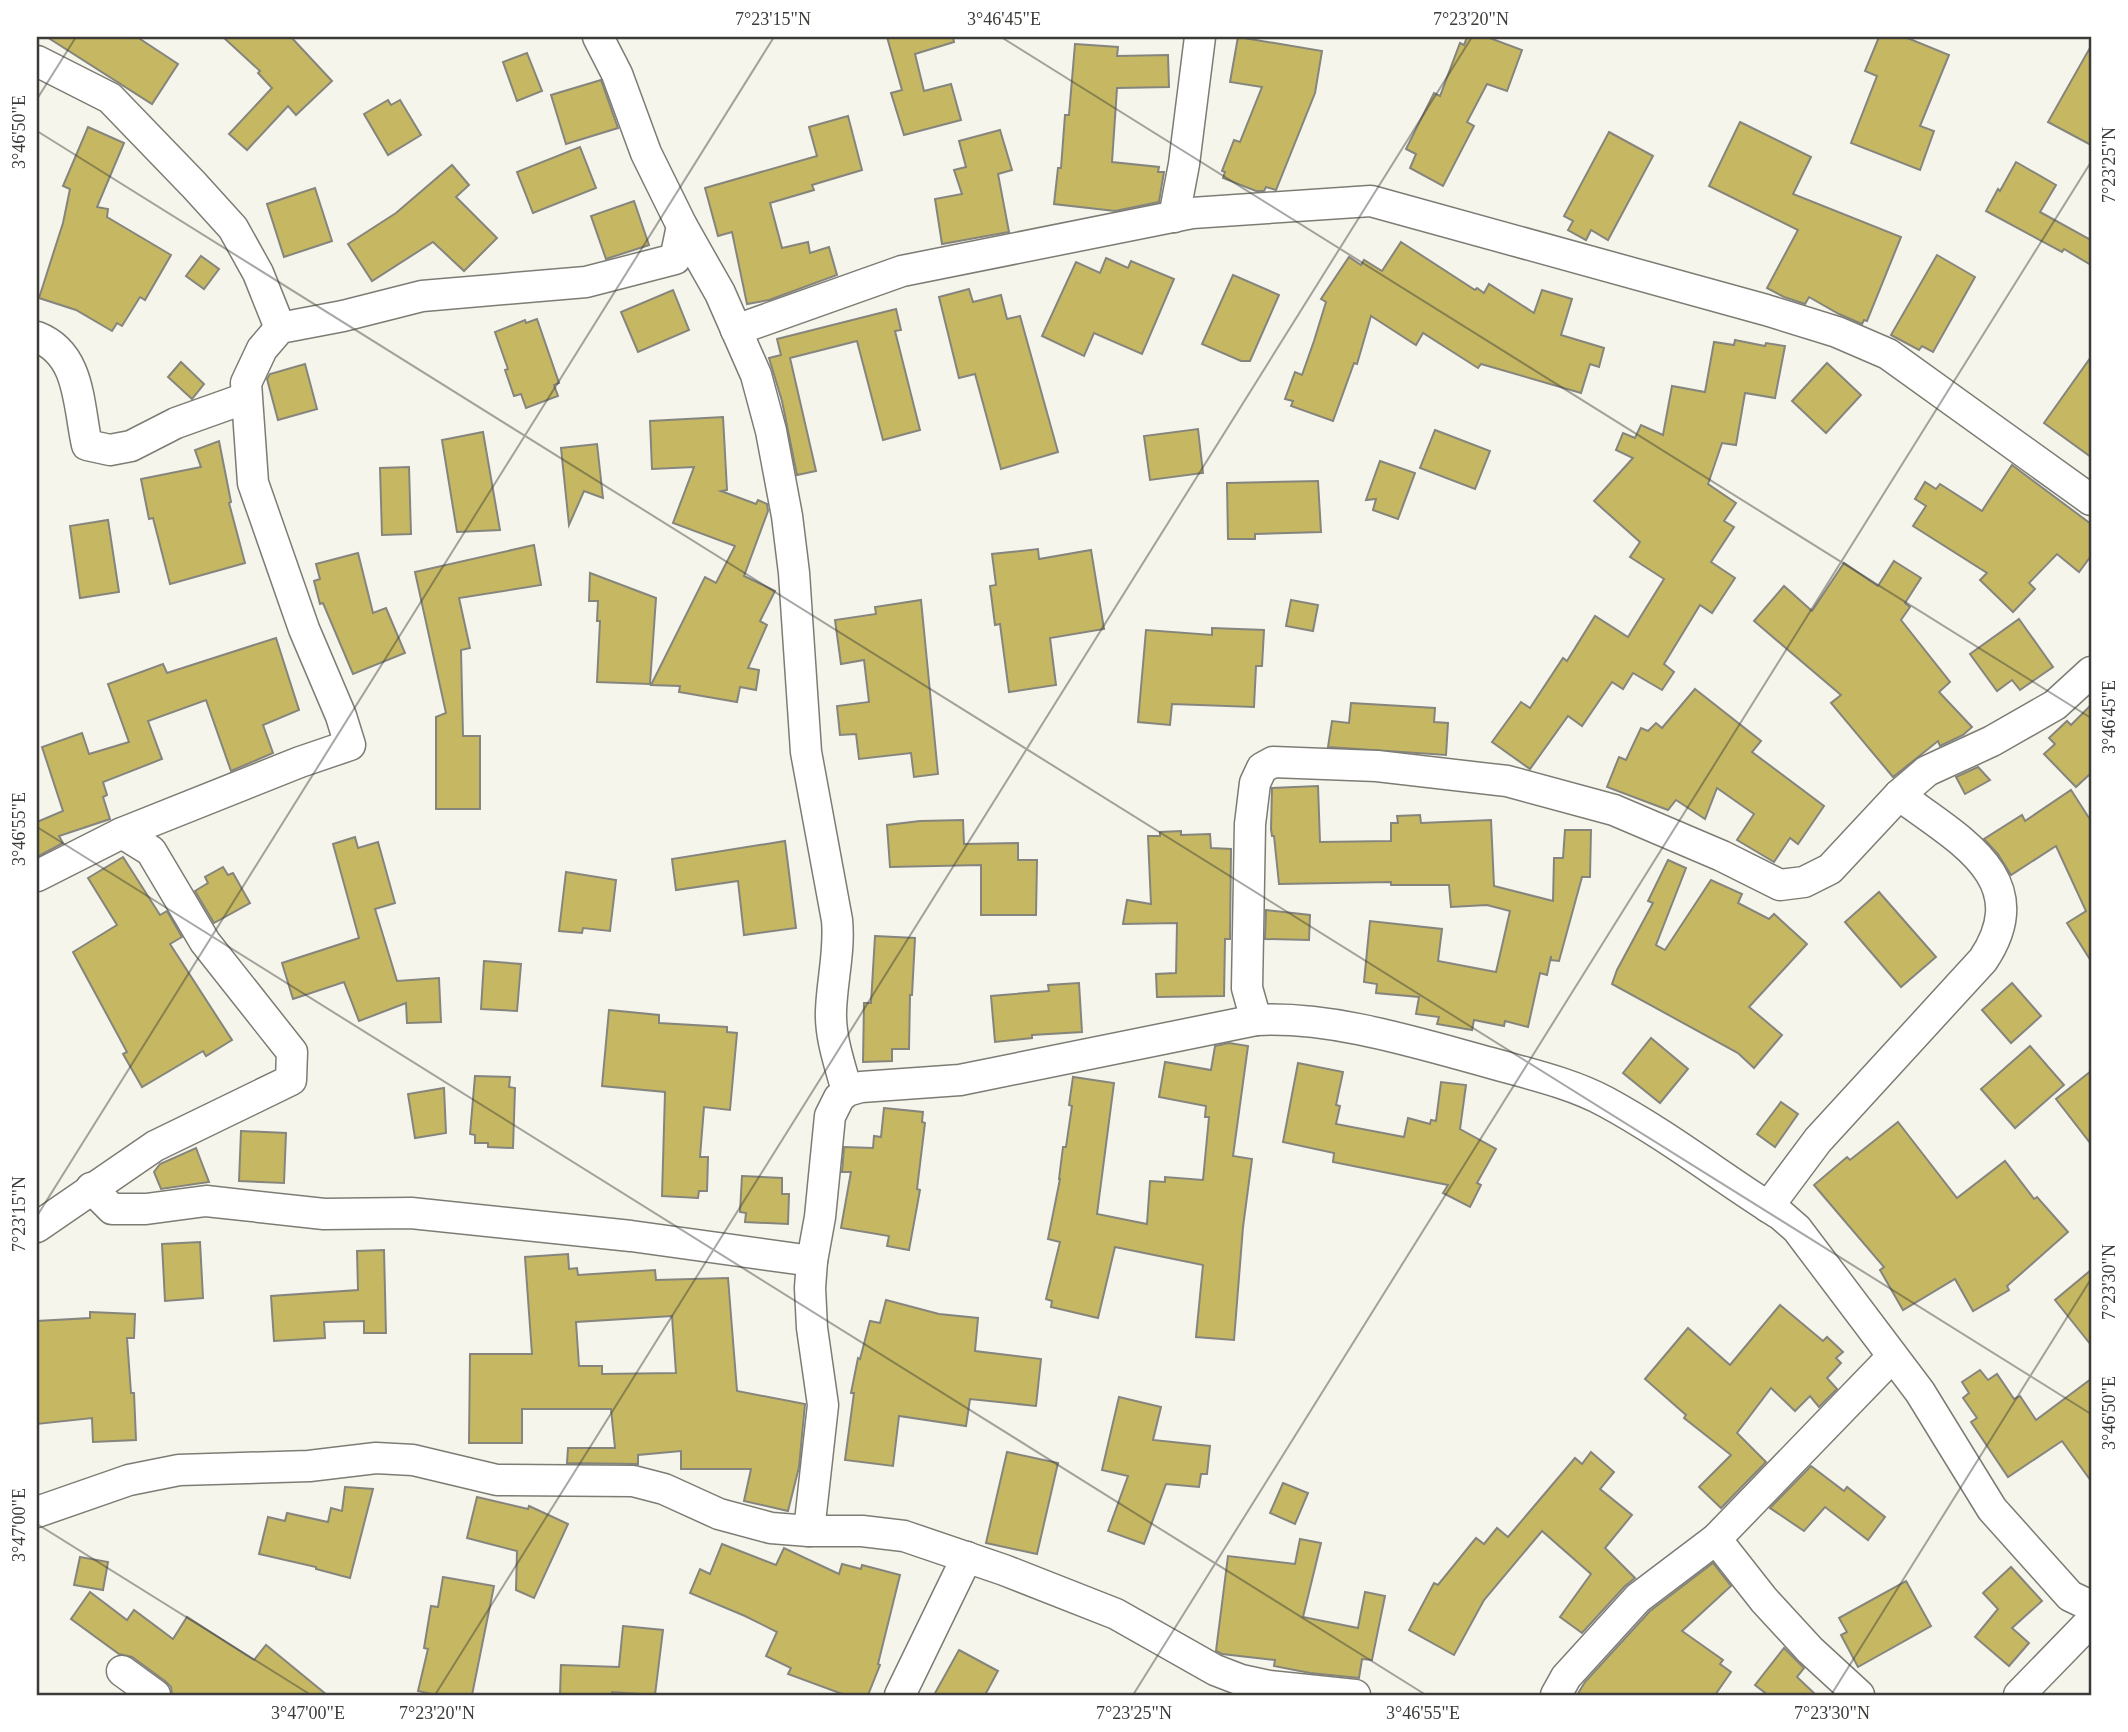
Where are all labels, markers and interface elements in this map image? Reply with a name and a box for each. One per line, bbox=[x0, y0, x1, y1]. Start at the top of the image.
text: 7°23'15"N bbox=[735, 9, 811, 29]
text: 3°46'45"E bbox=[967, 9, 1041, 29]
text: 7°23'20"N bbox=[1433, 9, 1509, 29]
text: 3°46'50"E bbox=[9, 95, 29, 169]
text: 7°23'25"N bbox=[2099, 127, 2119, 203]
text: 3°46'45"E bbox=[2099, 680, 2119, 754]
text: 3°46'55"E bbox=[9, 792, 29, 866]
text: 7°23'15"N bbox=[9, 1176, 29, 1252]
text: 7°23'30"N bbox=[2099, 1244, 2119, 1320]
text: 3°46'50"E bbox=[2099, 1376, 2119, 1450]
text: 3°47'00"E bbox=[9, 1488, 29, 1562]
text: 3°47'00"E bbox=[271, 1703, 345, 1723]
text: 7°23'20"N bbox=[399, 1703, 475, 1723]
text: 7°23'25"N bbox=[1096, 1703, 1172, 1723]
text: 3°46'55"E bbox=[1386, 1703, 1460, 1723]
text: 7°23'30"N bbox=[1794, 1703, 1870, 1723]

